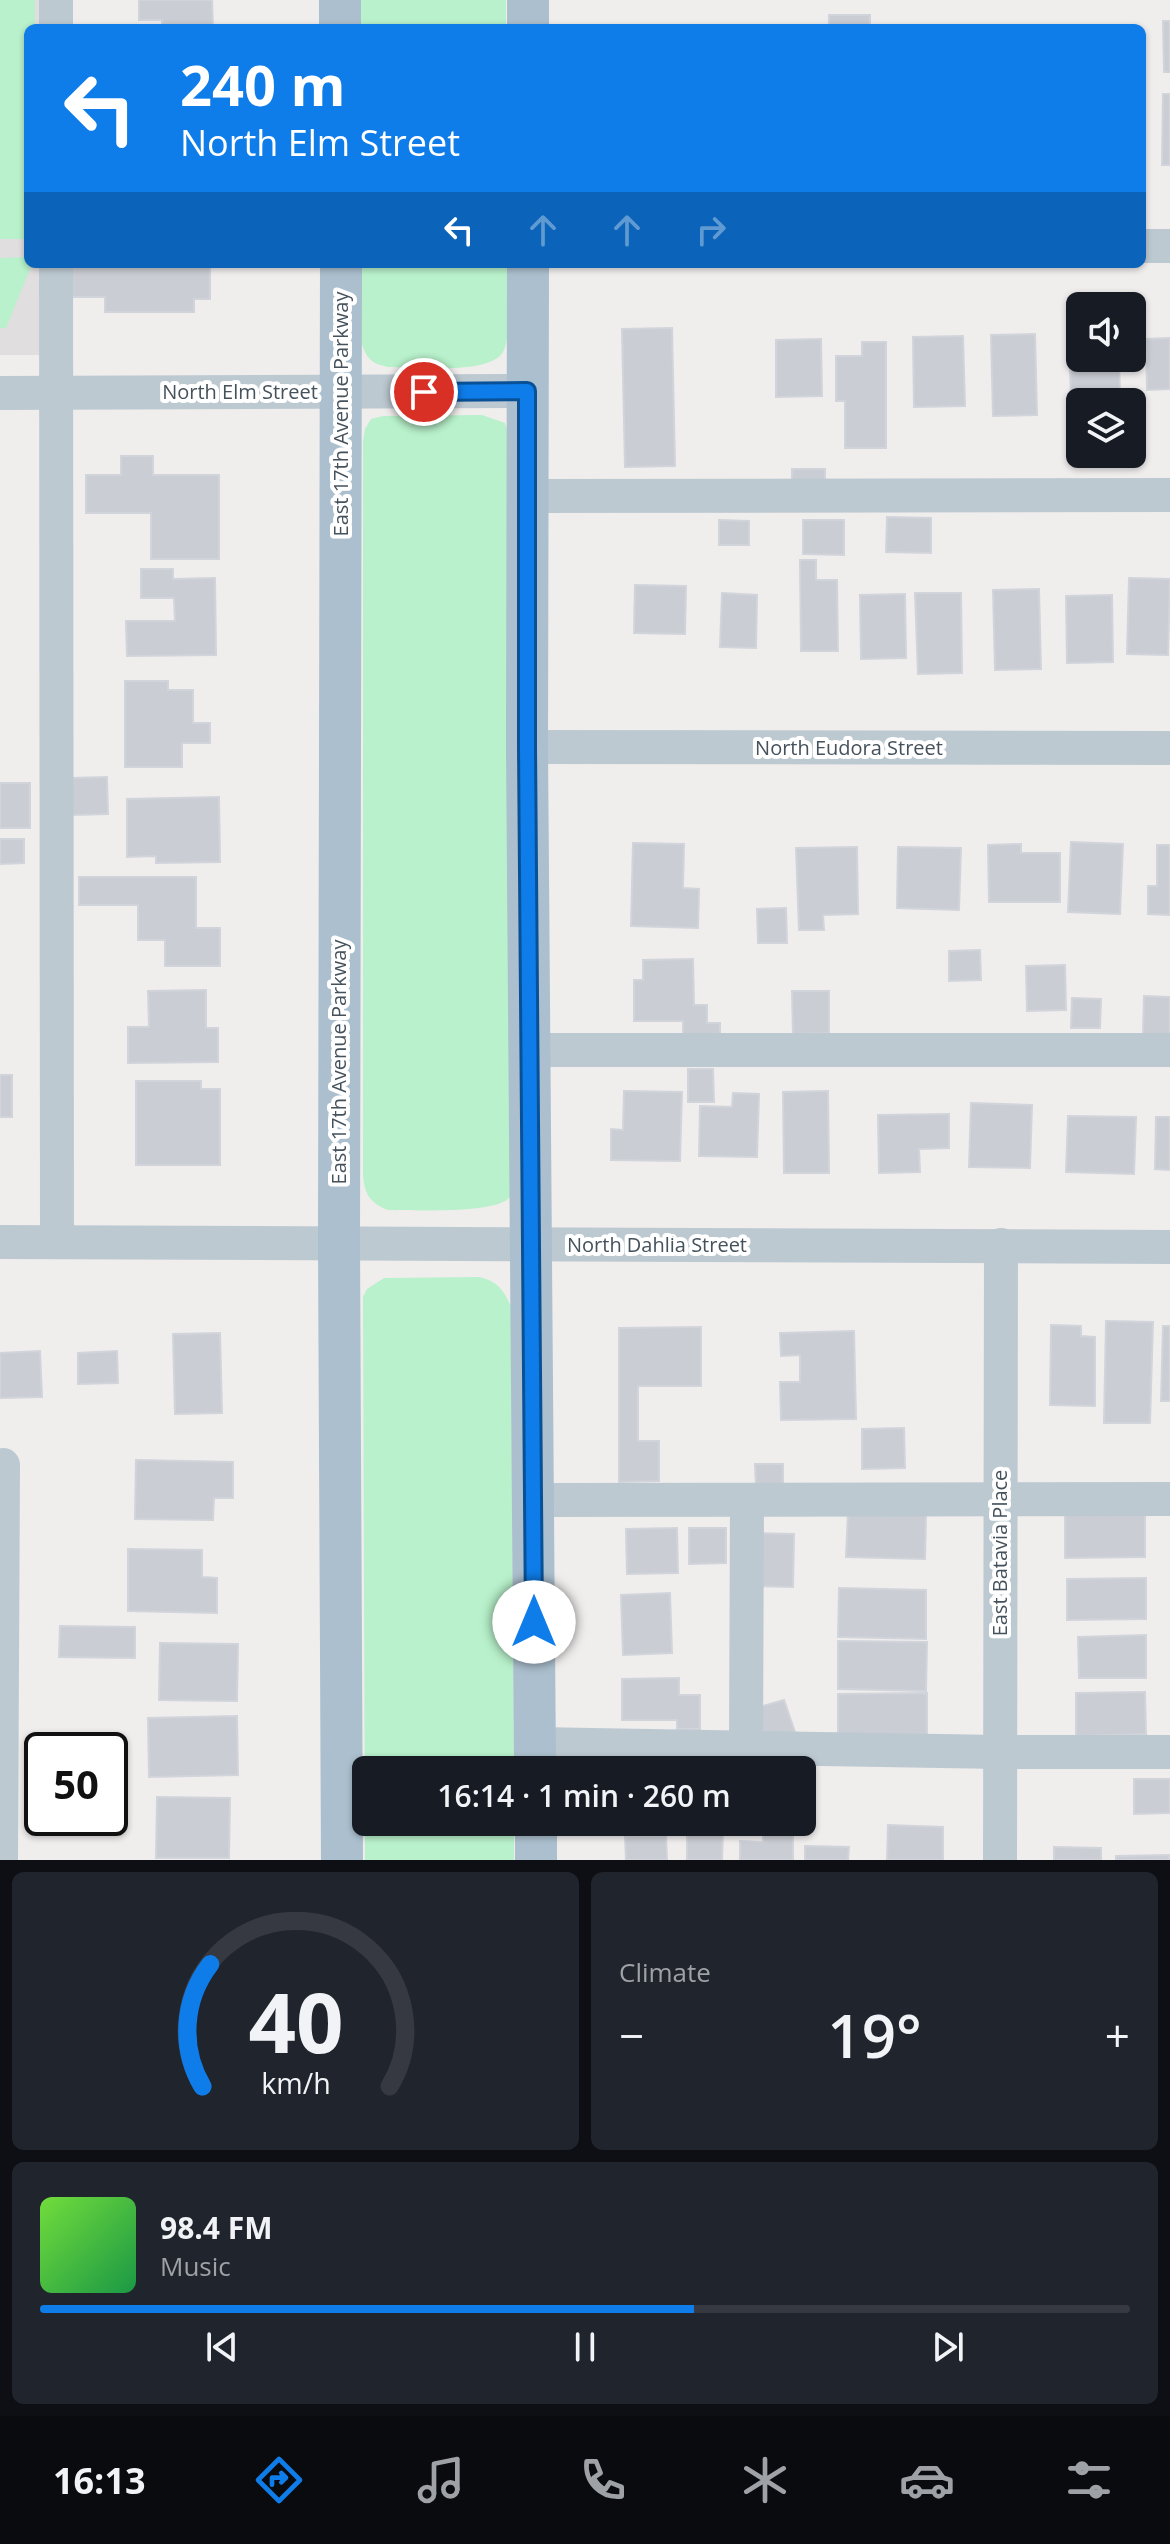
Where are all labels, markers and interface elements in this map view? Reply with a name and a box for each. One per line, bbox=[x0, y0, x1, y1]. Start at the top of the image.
text: 240 m bbox=[180, 46, 346, 122]
icon: left bbox=[48, 56, 152, 160]
text: North Elm Street bbox=[180, 118, 460, 167]
icon: left bbox=[437, 208, 481, 252]
icon: ahead bbox=[521, 208, 565, 252]
icon: ahead bbox=[605, 208, 649, 252]
icon: right bbox=[689, 208, 733, 252]
street label: East 17th Avenue Parkway bbox=[327, 291, 354, 536]
map controls bbox=[1066, 292, 1146, 468]
button: sound bbox=[1066, 292, 1146, 372]
pin bbox=[390, 358, 458, 426]
icon: arrive bbox=[402, 370, 446, 414]
street label: North Elm Street bbox=[162, 378, 318, 405]
button: layers bbox=[1066, 388, 1146, 468]
street label: North Eudora Street bbox=[755, 734, 943, 761]
street label: East 17th Avenue Parkway bbox=[325, 939, 352, 1184]
street label: North Dahlia Street bbox=[567, 1231, 747, 1258]
street label: East Batavia Place bbox=[986, 1470, 1013, 1636]
position arrow bbox=[492, 1580, 576, 1664]
speed limit sign: 50 bbox=[24, 1732, 128, 1836]
text: 16:14 · 1 min · 260 m bbox=[437, 1775, 731, 1816]
text: Climate bbox=[619, 1954, 711, 1990]
text: 40 bbox=[248, 1964, 343, 2077]
text: 19° bbox=[827, 1994, 922, 2076]
text: − bbox=[619, 2005, 644, 2065]
text: + bbox=[1105, 2005, 1130, 2065]
text: km/h bbox=[261, 2063, 330, 2102]
text: 98.4 FM bbox=[160, 2207, 273, 2248]
text: Music bbox=[160, 2248, 231, 2284]
icon: previous bbox=[200, 2325, 244, 2369]
icon: pause bbox=[563, 2325, 607, 2369]
icon: next bbox=[926, 2325, 970, 2369]
icon: directions bbox=[251, 2452, 307, 2508]
icon: music bbox=[413, 2452, 469, 2508]
icon: phone bbox=[575, 2452, 631, 2508]
icon: climate bbox=[737, 2452, 793, 2508]
icon: car bbox=[899, 2452, 955, 2508]
icon: filters bbox=[1061, 2452, 1117, 2508]
text: 16:13 bbox=[53, 2456, 146, 2505]

